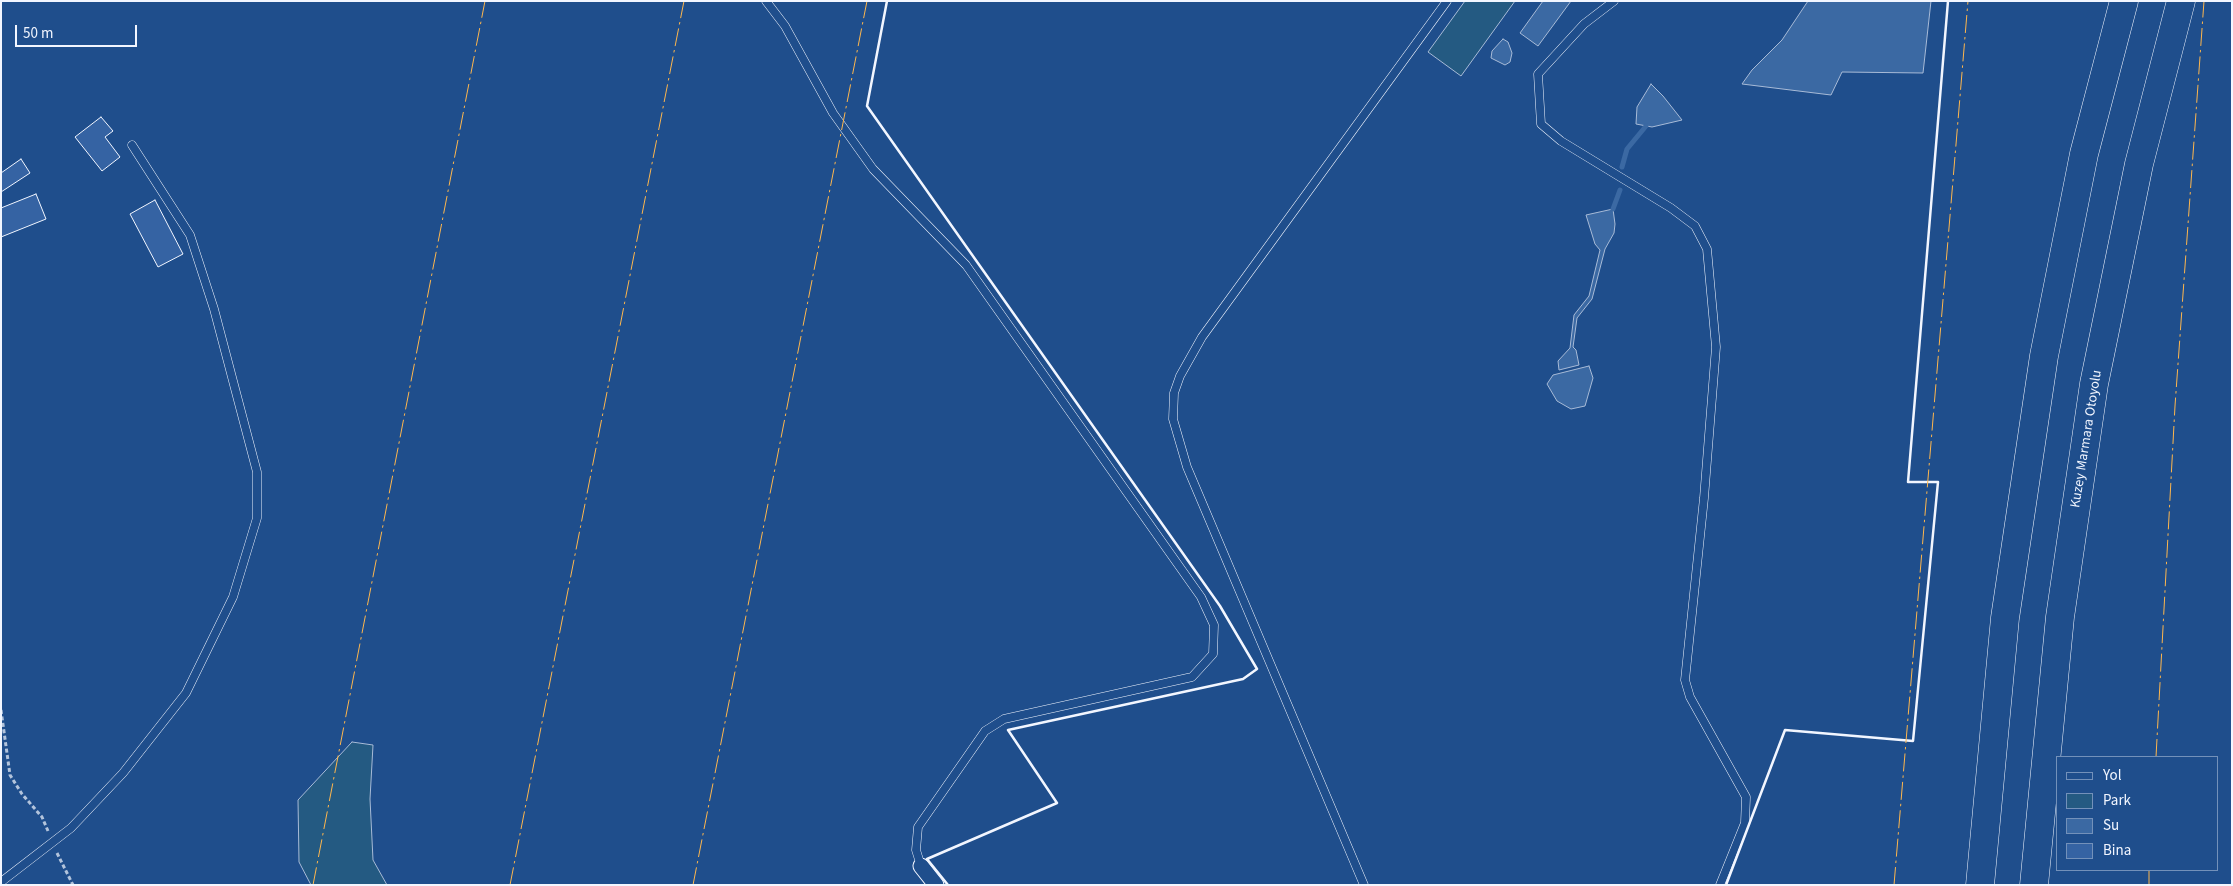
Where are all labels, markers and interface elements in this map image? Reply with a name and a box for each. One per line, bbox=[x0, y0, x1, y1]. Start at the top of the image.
scale bar bbox=[18, 15, 140, 47]
text: 50 m bbox=[23, 23, 53, 44]
street label: Kuzey Marmara Otoyolu bbox=[2068, 369, 2106, 509]
legend bbox=[2056, 756, 2218, 871]
text: Yol bbox=[2103, 765, 2121, 786]
text: Park bbox=[2103, 790, 2131, 811]
text: Su bbox=[2103, 815, 2119, 836]
text: Bina bbox=[2103, 840, 2131, 861]

